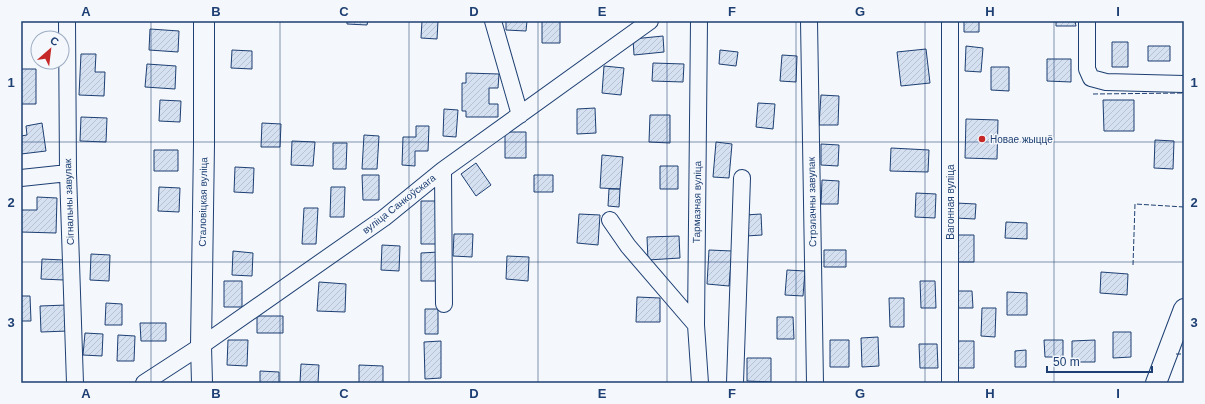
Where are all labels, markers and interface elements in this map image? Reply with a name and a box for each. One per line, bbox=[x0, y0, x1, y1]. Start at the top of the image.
text: A bbox=[81, 4, 91, 19]
text: B bbox=[211, 4, 221, 19]
text: C bbox=[339, 4, 349, 19]
text: D bbox=[469, 4, 479, 19]
text: E bbox=[598, 4, 607, 19]
text: F bbox=[728, 4, 736, 19]
text: G bbox=[855, 4, 865, 19]
text: H bbox=[985, 4, 995, 19]
text: I bbox=[1116, 4, 1120, 19]
north arrow bbox=[30, 30, 70, 70]
text: С bbox=[48, 34, 61, 48]
text: 1 bbox=[7, 75, 15, 90]
text: 1 bbox=[1190, 75, 1198, 90]
marker: Новае жыццё bbox=[977, 134, 987, 144]
place label: Новае жыццё bbox=[990, 134, 1053, 145]
street label: Стрэлачны завулак bbox=[806, 156, 818, 247]
street label: Сталовіцкая вуліца bbox=[197, 157, 209, 247]
street label: Сігнальны завулак bbox=[62, 158, 76, 245]
street label: Тармазная вуліца bbox=[691, 160, 703, 243]
street label: Вагонная вуліца bbox=[945, 164, 956, 240]
street label: вуліца Санкоўскага bbox=[360, 172, 438, 236]
text: 2 bbox=[7, 195, 15, 210]
text: 2 bbox=[1190, 195, 1198, 210]
text: 3 bbox=[7, 315, 15, 330]
text: 3 bbox=[1190, 315, 1198, 330]
scale bar bbox=[1047, 348, 1152, 374]
text: 50 m bbox=[1053, 355, 1080, 369]
text: A bbox=[81, 386, 91, 401]
text: B bbox=[211, 386, 221, 401]
text: C bbox=[339, 386, 349, 401]
text: D bbox=[469, 386, 479, 401]
text: E bbox=[598, 386, 607, 401]
text: F bbox=[728, 386, 736, 401]
text: G bbox=[855, 386, 865, 401]
text: H bbox=[985, 386, 995, 401]
text: I bbox=[1116, 386, 1120, 401]

